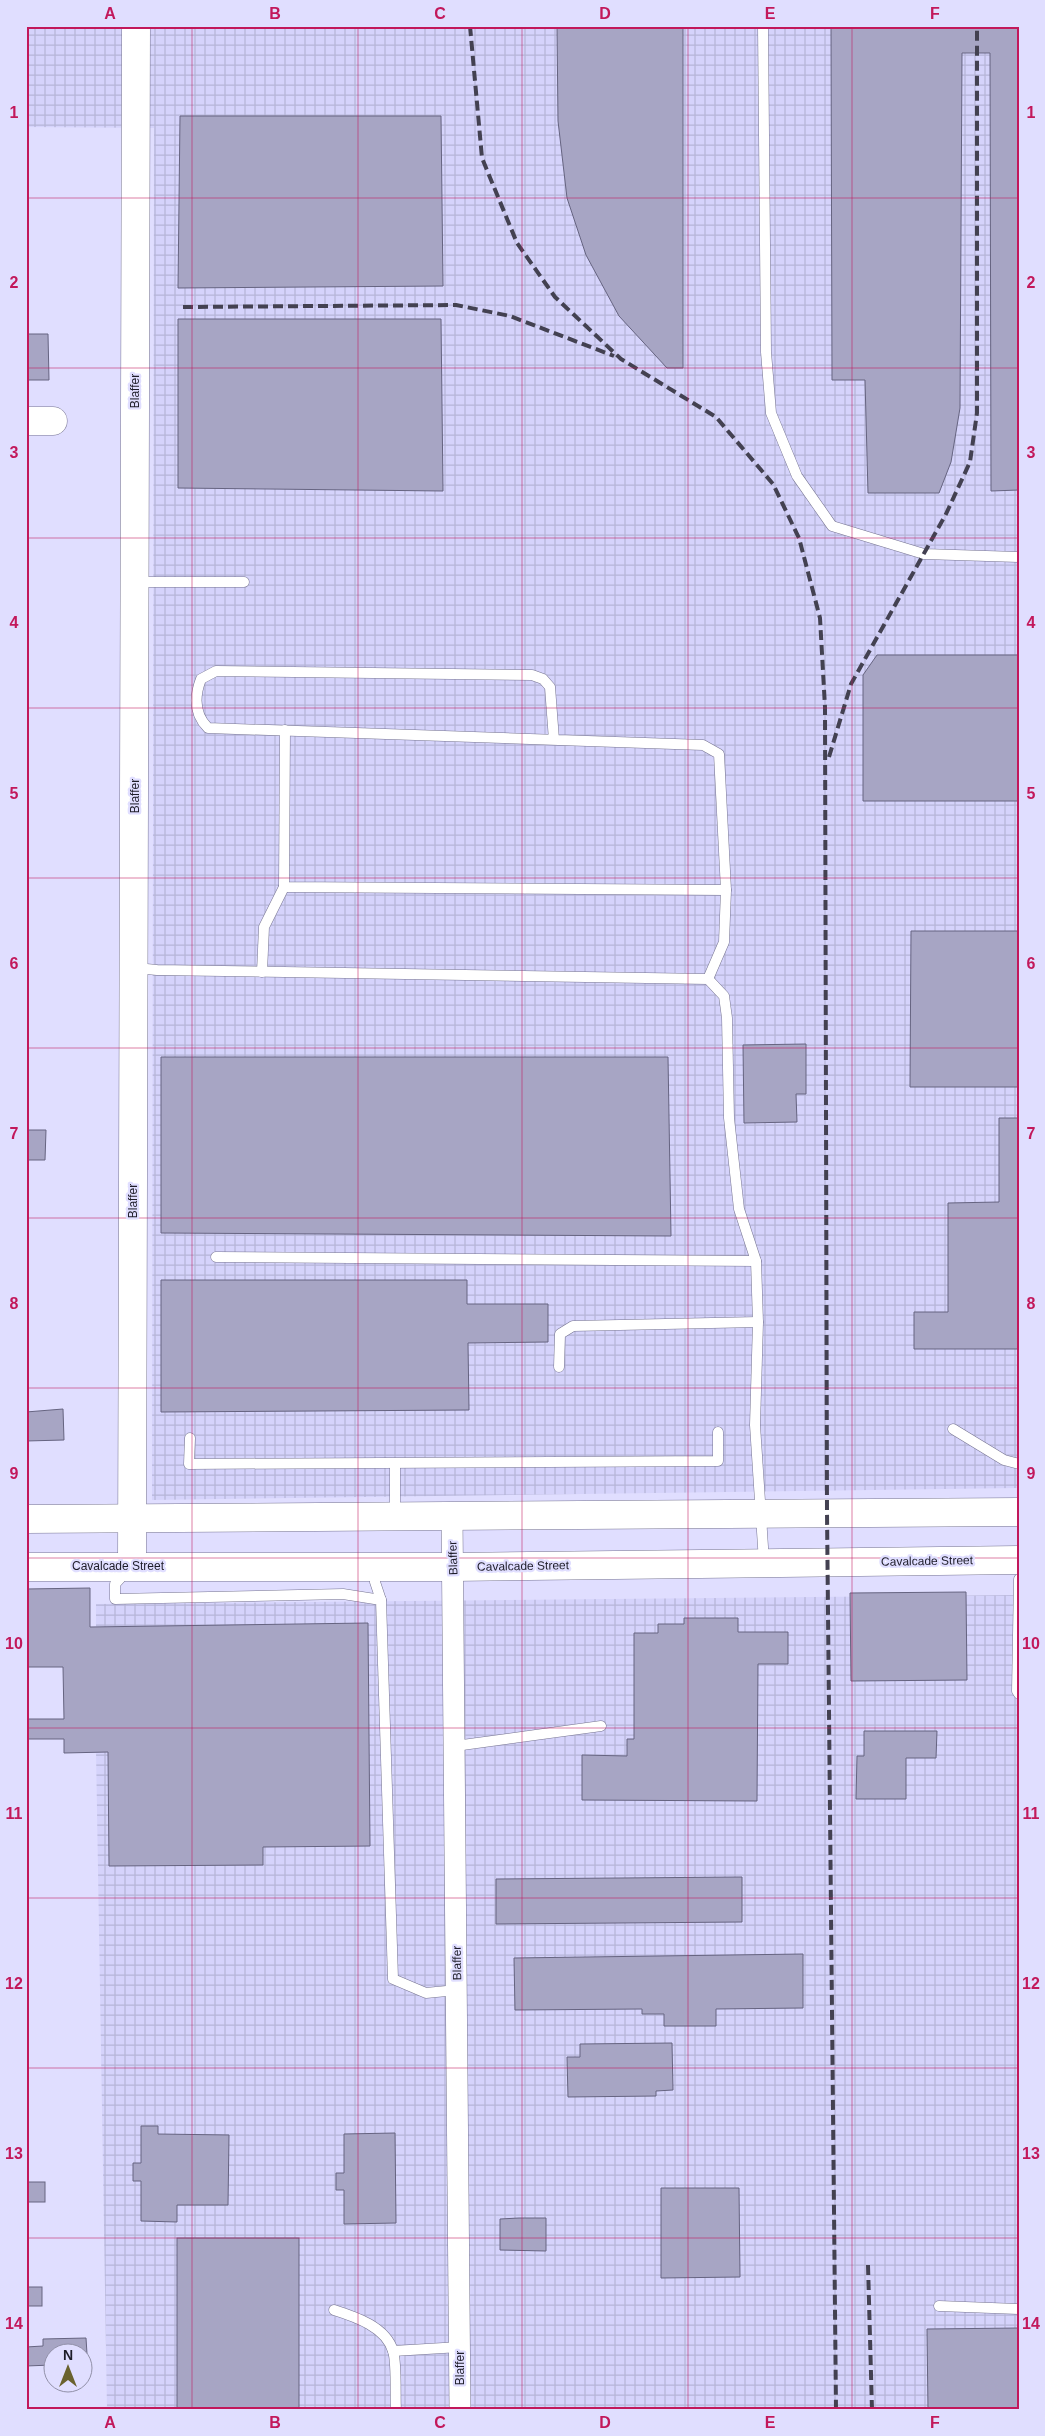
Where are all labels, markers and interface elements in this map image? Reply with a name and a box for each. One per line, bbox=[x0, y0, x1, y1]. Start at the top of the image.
text: A bbox=[104, 5, 116, 22]
text: B bbox=[269, 5, 281, 22]
text: C bbox=[434, 5, 446, 22]
text: D bbox=[599, 5, 611, 22]
text: E bbox=[765, 5, 776, 22]
text: F bbox=[930, 5, 940, 22]
text: 1 bbox=[10, 104, 19, 121]
text: 1 bbox=[1027, 104, 1036, 121]
text: 2 bbox=[10, 274, 19, 291]
text: 2 bbox=[1027, 274, 1036, 291]
street label: Blaffer bbox=[128, 374, 142, 408]
text: 3 bbox=[10, 444, 19, 461]
text: 3 bbox=[1027, 444, 1036, 461]
text: 4 bbox=[10, 614, 19, 631]
text: 4 bbox=[1027, 614, 1036, 631]
street label: Blaffer bbox=[128, 779, 142, 813]
text: 5 bbox=[10, 785, 19, 802]
text: 5 bbox=[1027, 785, 1036, 802]
text: 6 bbox=[10, 955, 19, 972]
text: 6 bbox=[1027, 955, 1036, 972]
text: 7 bbox=[10, 1125, 19, 1142]
text: 7 bbox=[1027, 1125, 1036, 1142]
street label: Blaffer bbox=[126, 1184, 140, 1218]
text: 8 bbox=[10, 1295, 19, 1312]
text: 8 bbox=[1027, 1295, 1036, 1312]
text: 9 bbox=[10, 1465, 19, 1482]
text: 9 bbox=[1027, 1465, 1036, 1482]
street label: Blaffer bbox=[445, 1541, 461, 1575]
street label: Cavalcade Street bbox=[881, 1553, 974, 1569]
street label: Cavalcade Street bbox=[477, 1558, 570, 1574]
street label: Cavalcade Street bbox=[72, 1559, 165, 1573]
text: 10 bbox=[5, 1635, 23, 1652]
text: 10 bbox=[1022, 1635, 1040, 1652]
text: 11 bbox=[6, 1805, 23, 1822]
text: 11 bbox=[1023, 1805, 1040, 1822]
street label: Blaffer bbox=[450, 1946, 464, 1980]
text: 12 bbox=[5, 1975, 23, 1992]
text: 12 bbox=[1022, 1975, 1040, 1992]
text: 13 bbox=[5, 2145, 23, 2162]
text: 13 bbox=[1022, 2145, 1040, 2162]
text: 14 bbox=[5, 2315, 23, 2332]
text: 14 bbox=[1022, 2315, 1040, 2332]
north arrow bbox=[42, 2344, 92, 2394]
text: N bbox=[63, 2347, 73, 2363]
street label: Blaffer bbox=[453, 2351, 467, 2385]
text: A bbox=[104, 2414, 116, 2431]
text: B bbox=[269, 2414, 281, 2431]
text: C bbox=[434, 2414, 446, 2431]
text: D bbox=[599, 2414, 611, 2431]
text: E bbox=[765, 2414, 776, 2431]
text: F bbox=[930, 2414, 940, 2431]

